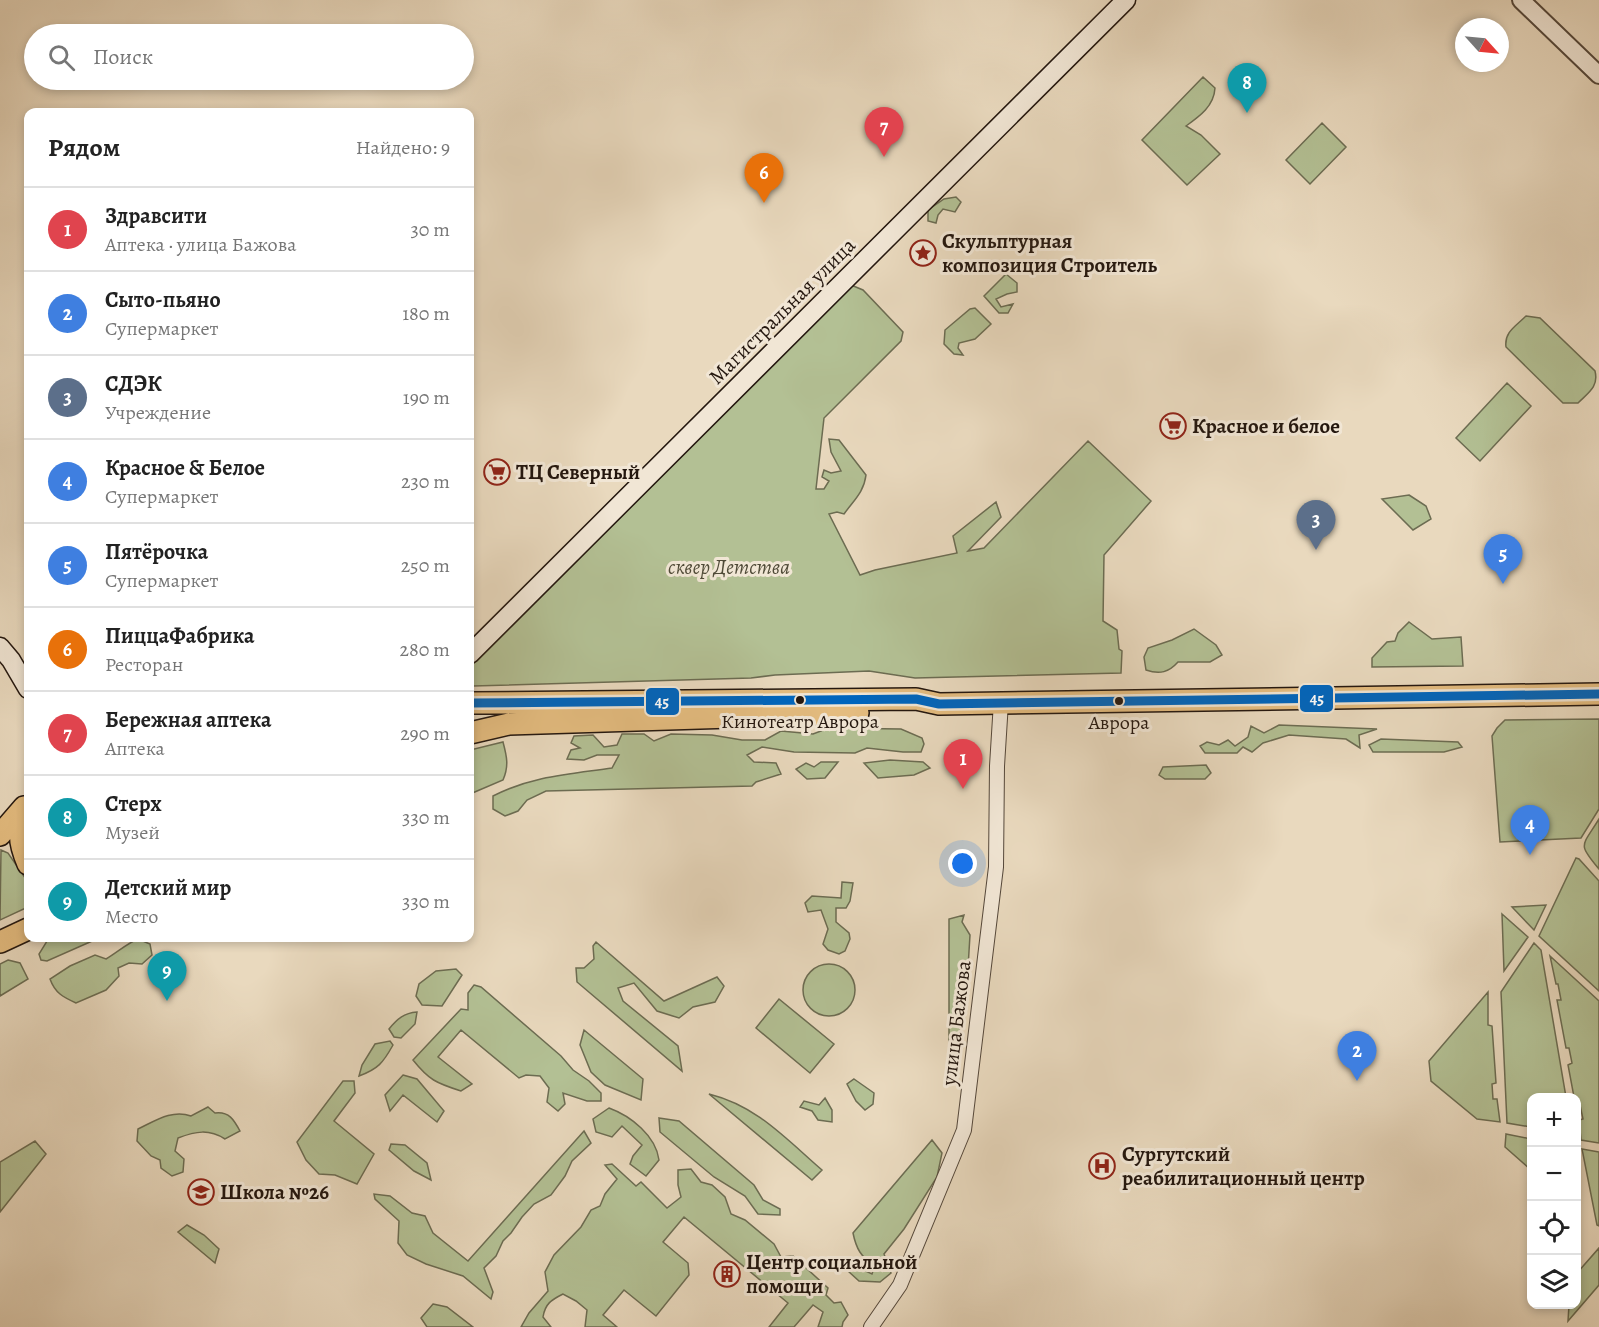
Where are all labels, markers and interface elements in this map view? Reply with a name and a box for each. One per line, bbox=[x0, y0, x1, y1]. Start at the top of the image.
north arrow bbox=[1455, 18, 1509, 72]
search box bbox=[24, 24, 474, 90]
icon: search bbox=[45, 41, 78, 74]
text: Поиск bbox=[93, 42, 153, 72]
pin: 8 bbox=[1228, 63, 1266, 113]
pin: 7 bbox=[864, 108, 904, 157]
text: Рядом bbox=[48, 130, 120, 165]
text: Найдено: 9 bbox=[356, 134, 450, 161]
pin: 6 bbox=[744, 154, 783, 203]
text: Здравсити bbox=[105, 201, 207, 231]
text: 1 bbox=[64, 216, 71, 243]
text: 30 m bbox=[410, 216, 450, 243]
place label: Скульптурная композиция Строитель bbox=[942, 227, 1158, 279]
text: Аптека · улица Бажова bbox=[105, 231, 296, 258]
street label: Магистральная улица bbox=[702, 231, 862, 391]
place icon: Скульптурная композиция Строитель bbox=[908, 238, 938, 268]
text: Сыто-пьяно bbox=[105, 285, 221, 315]
text: 2 bbox=[63, 300, 72, 327]
text: 180 m bbox=[402, 300, 450, 327]
text: Супермаркет bbox=[105, 315, 219, 342]
text: СДЭК bbox=[105, 369, 162, 399]
text: 3 bbox=[63, 384, 72, 411]
text: 190 m bbox=[403, 384, 450, 411]
text: Учреждение bbox=[105, 399, 211, 426]
supermarket icon: Красное и белое bbox=[1158, 411, 1188, 441]
place label: Красное и белое bbox=[1192, 412, 1340, 440]
text: Красное & Белое bbox=[105, 453, 265, 483]
supermarket icon: ТЦ Северный bbox=[482, 457, 512, 487]
place label: ТЦ Северный bbox=[516, 458, 640, 486]
text: 4 bbox=[63, 468, 72, 495]
text: 230 m bbox=[401, 468, 450, 495]
text: Супермаркет bbox=[105, 483, 219, 510]
pin: 3 bbox=[1296, 500, 1336, 550]
pin: 5 bbox=[1484, 534, 1522, 584]
text: Пятёрочка bbox=[105, 537, 208, 567]
text: 5 bbox=[63, 552, 72, 579]
text: 250 m bbox=[401, 552, 450, 579]
park label: сквер Детства bbox=[668, 553, 790, 581]
text: Супермаркет bbox=[105, 567, 219, 594]
text: ПиццаФабрика bbox=[105, 621, 255, 651]
text: 6 bbox=[63, 636, 72, 663]
text: 280 m bbox=[400, 636, 450, 663]
text: Ресторан bbox=[105, 651, 183, 678]
line badge: 45 bbox=[1299, 684, 1334, 713]
line badge: 45 bbox=[645, 687, 680, 716]
text: 45 bbox=[1310, 688, 1324, 710]
text: 45 bbox=[655, 691, 669, 713]
marker: Кинотеатр Аврора bbox=[794, 694, 806, 706]
marker: Аврора bbox=[1113, 695, 1125, 707]
text: Бережная аптека bbox=[105, 705, 271, 735]
place label: Кинотеатр Аврора bbox=[721, 708, 880, 735]
place label: Аврора bbox=[1087, 709, 1150, 736]
text: 7 bbox=[63, 720, 72, 747]
text: 290 m bbox=[400, 720, 450, 747]
text: Аптека bbox=[105, 735, 165, 762]
pin: 1 bbox=[944, 740, 982, 789]
text: Стерх bbox=[105, 789, 162, 819]
text: 8 bbox=[63, 804, 72, 831]
text: 330 m bbox=[402, 804, 450, 831]
pin: 4 bbox=[1510, 806, 1550, 855]
text: Музей bbox=[105, 819, 160, 846]
your location bbox=[948, 849, 977, 878]
text: Детский мир bbox=[105, 873, 231, 903]
text: 9 bbox=[63, 888, 72, 915]
text: 330 m bbox=[402, 888, 450, 915]
text: Место bbox=[105, 903, 158, 930]
pin: 9 bbox=[148, 952, 186, 1001]
street label: улица Бажова bbox=[934, 959, 978, 1088]
pin: 2 bbox=[1338, 1032, 1376, 1081]
map controls bbox=[1527, 1093, 1581, 1309]
button: + bbox=[1527, 1093, 1581, 1147]
place label: Сургутский реабилитационный центр bbox=[1122, 1140, 1365, 1192]
button: − bbox=[1527, 1147, 1581, 1201]
hospital icon: Сургутский реабилитационный центр bbox=[1087, 1151, 1117, 1181]
school or university icon: Школа №26 bbox=[186, 1177, 216, 1207]
place label: Школа №26 bbox=[220, 1178, 329, 1206]
button: locate bbox=[1527, 1201, 1581, 1255]
place label: Центр социальной помощи bbox=[746, 1248, 918, 1300]
button: layers bbox=[1527, 1255, 1581, 1309]
building icon: Центр социальной помощи bbox=[712, 1259, 742, 1289]

